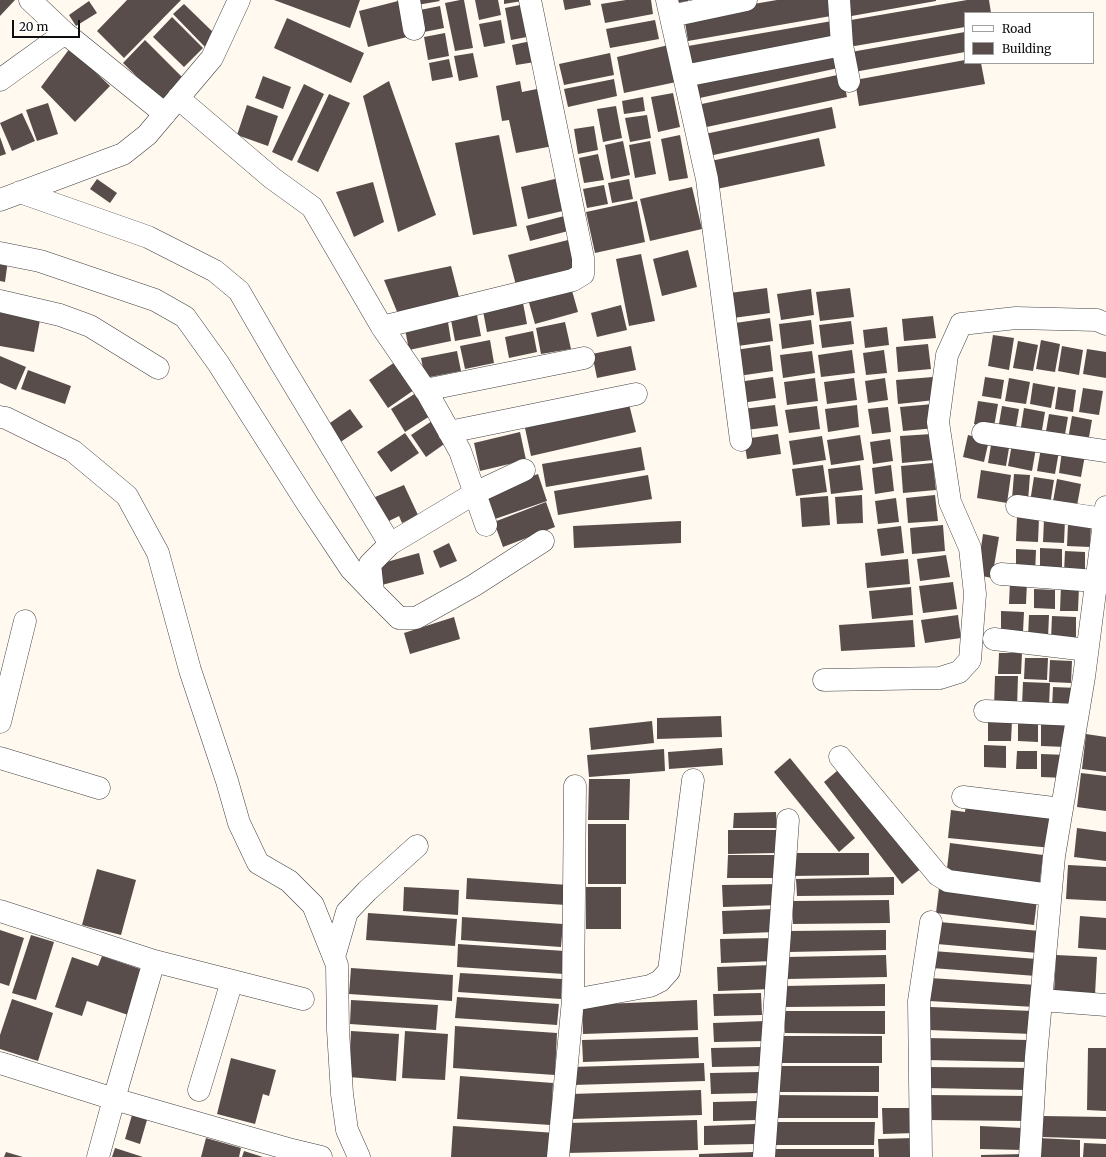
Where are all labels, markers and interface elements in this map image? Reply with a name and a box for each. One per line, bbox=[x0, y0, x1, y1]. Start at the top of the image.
scale bar bbox=[14, 12, 82, 38]
legend bbox=[964, 12, 1094, 64]
text: 20 m bbox=[19, 19, 48, 34]
text: Road bbox=[1002, 21, 1031, 36]
text: Building bbox=[1002, 41, 1051, 56]

